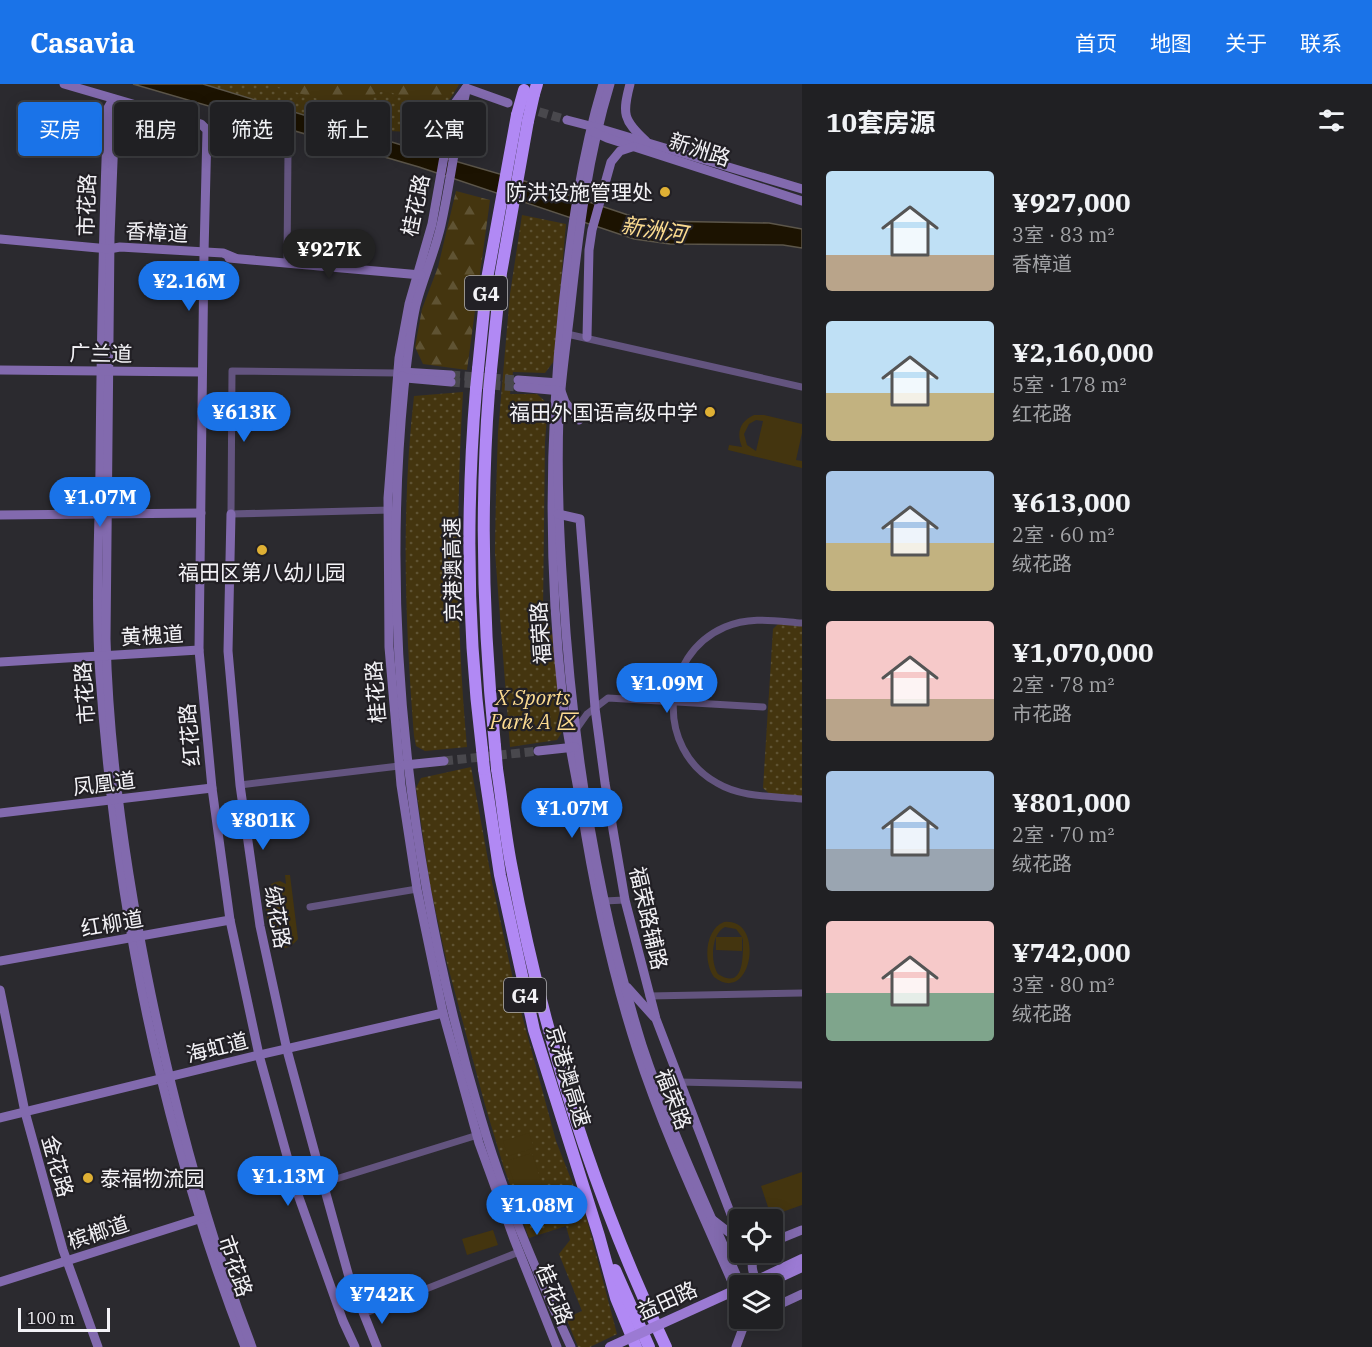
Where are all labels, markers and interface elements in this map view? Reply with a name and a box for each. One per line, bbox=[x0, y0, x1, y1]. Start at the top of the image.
text: Casavia bbox=[30, 24, 135, 61]
text: 首页 bbox=[1075, 29, 1117, 57]
text: 地图 bbox=[1150, 29, 1192, 57]
text: 关于 bbox=[1225, 29, 1267, 57]
text: 联系 bbox=[1300, 29, 1342, 57]
chip: 买房 bbox=[18, 102, 102, 156]
chip: 租房 bbox=[114, 102, 198, 156]
chip: 筛选 bbox=[210, 102, 294, 156]
chip: 新上 bbox=[306, 102, 390, 156]
chip: 公寓 bbox=[402, 102, 486, 156]
icon: filters bbox=[1315, 104, 1348, 137]
text: 10套房源 bbox=[826, 105, 935, 139]
street label: 新洲路 bbox=[666, 126, 734, 172]
street label: 桂花路 bbox=[395, 171, 435, 239]
street label: 市花路 bbox=[71, 173, 101, 237]
place label: 防洪设施管理处 bbox=[506, 178, 653, 206]
marker: 防洪设施管理处 bbox=[658, 185, 672, 199]
text: ¥927,000 bbox=[1012, 185, 1131, 219]
icon: home bbox=[874, 195, 946, 267]
water label: 新洲河 bbox=[619, 210, 693, 249]
street label: 香樟道 bbox=[125, 216, 189, 248]
text: 3室 · 83 m² bbox=[1012, 221, 1114, 248]
pin: ¥927K bbox=[287, 229, 371, 280]
text: ¥927K bbox=[297, 235, 361, 262]
text: 香樟道 bbox=[1012, 250, 1072, 277]
pin: ¥2.16M bbox=[140, 261, 238, 312]
text: ¥2.16M bbox=[152, 267, 226, 294]
road number: G4 bbox=[465, 276, 507, 310]
text: ¥2,160,000 bbox=[1012, 335, 1154, 369]
street label: 广兰道 bbox=[69, 338, 133, 368]
icon: home bbox=[874, 345, 946, 417]
text: 5室 · 178 m² bbox=[1012, 371, 1126, 398]
pin: ¥613K bbox=[202, 392, 286, 443]
text: ¥613K bbox=[212, 398, 276, 425]
place label: 福田外国语高级中学 bbox=[509, 398, 698, 426]
text: 红花路 bbox=[1012, 400, 1072, 427]
marker: 福田外国语高级中学 bbox=[703, 405, 717, 419]
pin: ¥1.07M bbox=[51, 477, 149, 528]
text: ¥1.07M bbox=[63, 483, 137, 510]
text: ¥613,000 bbox=[1012, 485, 1131, 519]
icon: home bbox=[874, 495, 946, 567]
street label: 京港澳高速 bbox=[437, 517, 467, 623]
text: 2室 · 60 m² bbox=[1012, 521, 1114, 548]
marker: 福田区第八幼儿园 bbox=[255, 543, 269, 557]
text: 绒花路 bbox=[1012, 550, 1072, 577]
place label: 福田区第八幼儿园 bbox=[178, 558, 346, 586]
street label: 福荣路 bbox=[524, 601, 556, 665]
street label: 黄槐道 bbox=[120, 619, 184, 651]
text: ¥1,070,000 bbox=[1012, 635, 1154, 669]
icon: home bbox=[874, 645, 946, 717]
street label: 桂花路 bbox=[359, 660, 391, 724]
street label: 市花路 bbox=[68, 661, 100, 725]
pin: ¥1.09M bbox=[618, 663, 716, 714]
text: ¥1.09M bbox=[630, 669, 704, 696]
text: 2室 · 78 m² bbox=[1012, 671, 1114, 698]
park label: X Sports Park A 区 bbox=[488, 683, 580, 735]
text: 市花路 bbox=[1012, 700, 1072, 727]
street label: 红花路 bbox=[172, 702, 206, 768]
street label: 凤凰道 bbox=[71, 765, 137, 801]
text: ¥801,000 bbox=[1012, 785, 1131, 819]
pin: ¥1.07M bbox=[523, 788, 621, 839]
text: ¥1.07M bbox=[535, 794, 609, 821]
icon: home bbox=[874, 795, 946, 867]
pin: ¥801K bbox=[221, 800, 305, 851]
text: ¥801K bbox=[231, 806, 295, 833]
text: 2室 · 70 m² bbox=[1012, 821, 1114, 848]
text: 绒花路 bbox=[1012, 850, 1072, 877]
street label: 福荣路辅路 bbox=[624, 864, 674, 972]
street label: 绒花路 bbox=[259, 884, 297, 950]
street label: 红柳道 bbox=[79, 904, 145, 942]
text: ¥742,000 bbox=[1012, 935, 1131, 969]
icon: home bbox=[874, 945, 946, 1017]
text: 3室 · 80 m² bbox=[1012, 971, 1114, 998]
road number: G4 bbox=[504, 978, 546, 1012]
text: 绒花路 bbox=[1012, 1000, 1072, 1027]
street label: 京港澳高速 bbox=[540, 1022, 598, 1130]
street label: 海虹道 bbox=[183, 1026, 251, 1068]
street label: 福荣路 bbox=[650, 1065, 698, 1133]
street label: 金花路 bbox=[36, 1132, 80, 1200]
pin: ¥1.13M bbox=[239, 1156, 337, 1207]
text: ¥1.13M bbox=[251, 1162, 325, 1189]
place label: 泰福物流园 bbox=[100, 1164, 205, 1192]
marker: 泰福物流园 bbox=[81, 1171, 95, 1185]
pin: ¥1.08M bbox=[488, 1185, 586, 1236]
text: ¥1.08M bbox=[500, 1191, 574, 1218]
street label: 槟榔道 bbox=[64, 1209, 132, 1255]
map controls bbox=[729, 1209, 783, 1329]
button: locate bbox=[729, 1209, 783, 1263]
street label: 市花路 bbox=[213, 1232, 259, 1300]
street label: 桂花路 bbox=[530, 1260, 580, 1328]
pin: ¥742K bbox=[340, 1274, 424, 1325]
street label: 益田路 bbox=[633, 1274, 701, 1326]
button: layers bbox=[729, 1275, 783, 1329]
text: ¥742K bbox=[350, 1280, 414, 1307]
scale bar bbox=[18, 1305, 110, 1332]
text: 100 m bbox=[27, 1308, 75, 1328]

